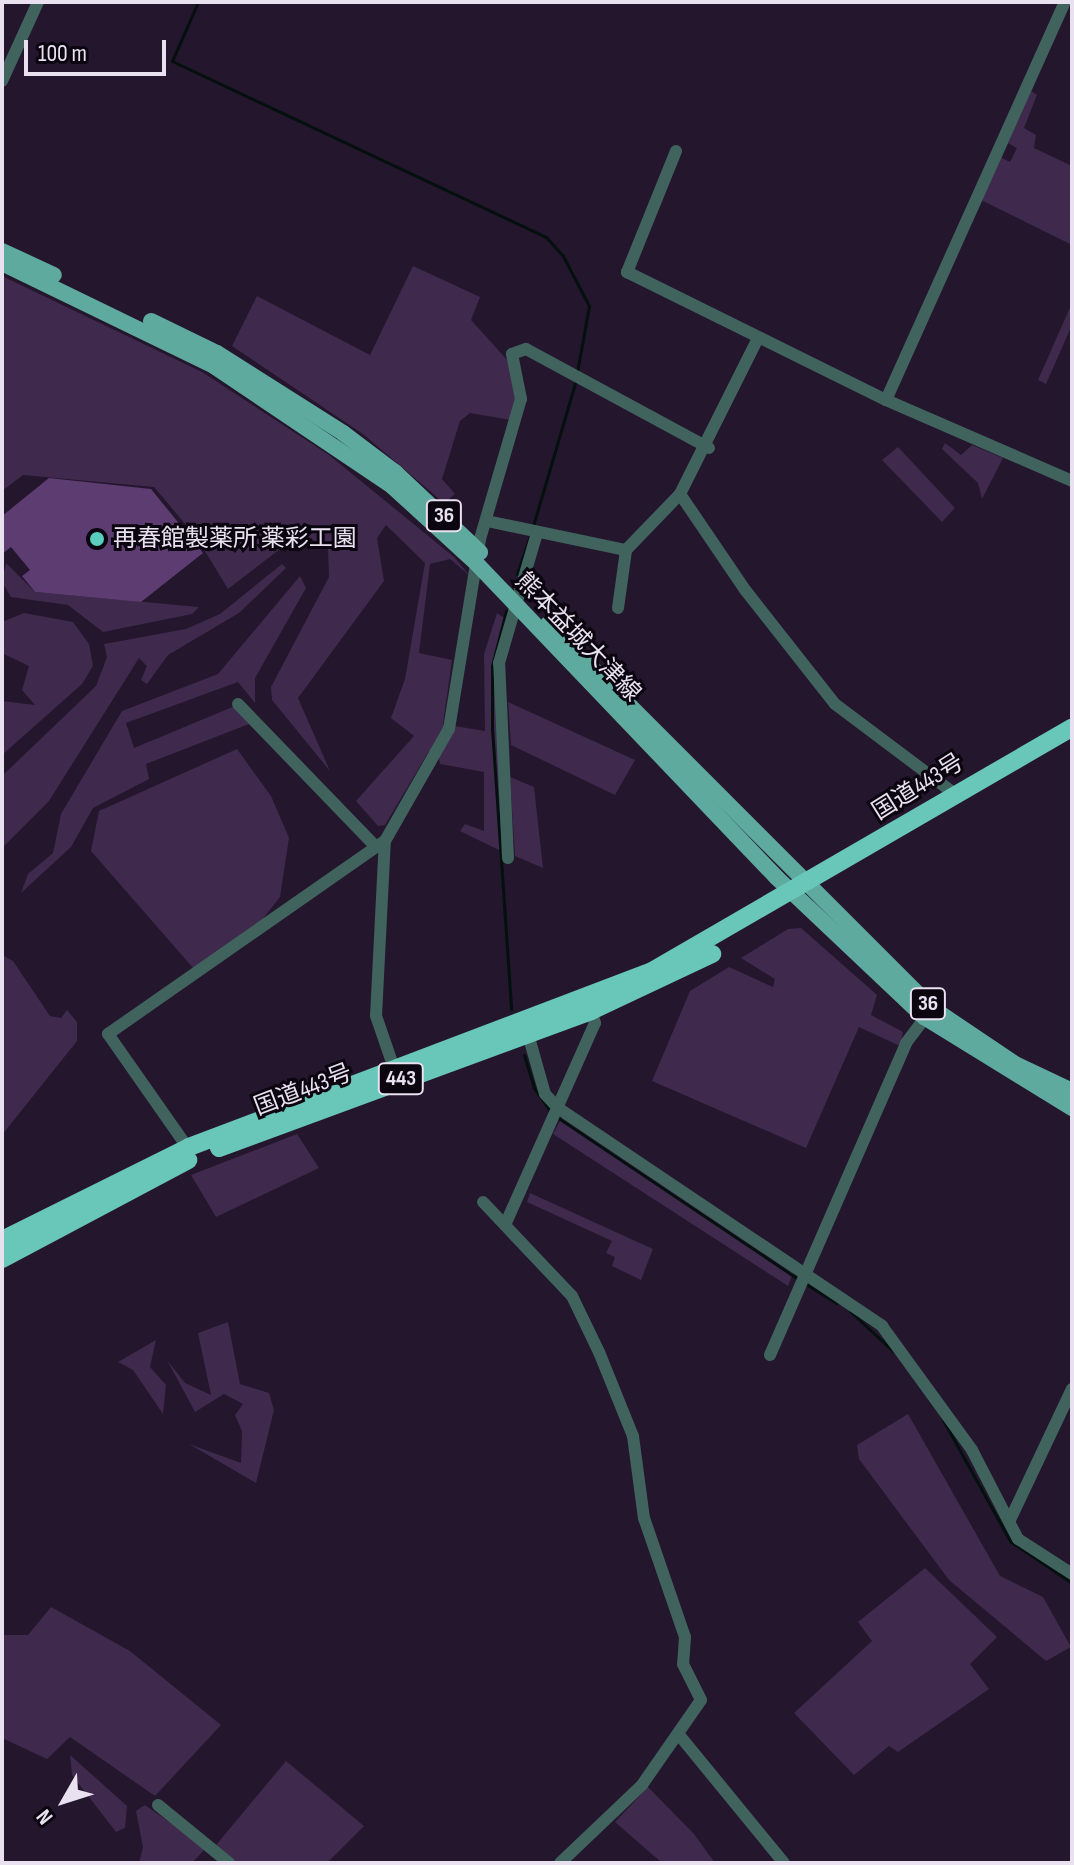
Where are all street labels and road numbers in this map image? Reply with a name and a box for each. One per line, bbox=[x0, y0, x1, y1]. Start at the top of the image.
road number: 36 bbox=[424, 498, 464, 534]
street label: 熊本益城大津線 bbox=[509, 567, 647, 707]
street label: 国道443号 bbox=[867, 748, 969, 826]
road number: 36 bbox=[908, 986, 948, 1022]
street label: 国道443号 bbox=[250, 1058, 356, 1122]
road number: 443 bbox=[377, 1061, 425, 1097]

